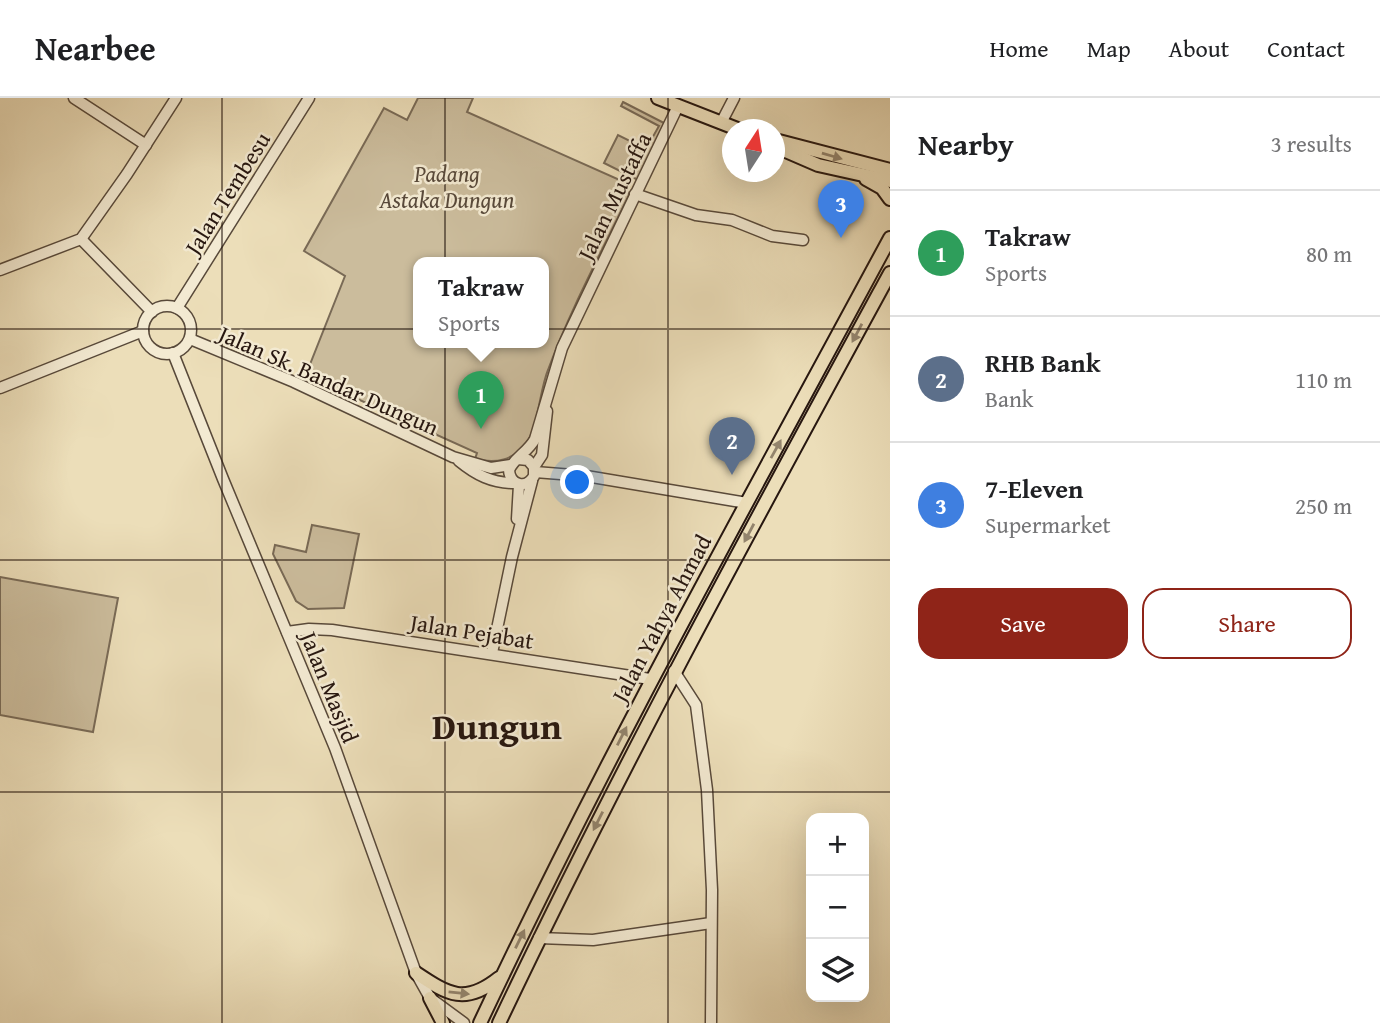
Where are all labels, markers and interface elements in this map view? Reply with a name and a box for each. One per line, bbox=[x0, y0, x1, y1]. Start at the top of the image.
text: Nearbee bbox=[35, 24, 156, 72]
text: Home bbox=[990, 31, 1049, 66]
text: Map bbox=[1087, 31, 1131, 66]
text: About bbox=[1169, 31, 1229, 66]
text: Contact bbox=[1267, 31, 1345, 66]
north arrow bbox=[722, 119, 785, 182]
text: Nearby bbox=[918, 122, 1014, 166]
street label: Jalan Tembesu bbox=[175, 125, 278, 263]
street label: Jalan Mustaffa bbox=[568, 126, 659, 268]
text: 3 results bbox=[1271, 127, 1352, 160]
one-way arrow bbox=[821, 151, 843, 162]
park label: Padang Astaka Dungun bbox=[378, 157, 515, 216]
pin: 3 bbox=[818, 180, 864, 238]
text: Takraw bbox=[985, 217, 1071, 256]
text: 1 bbox=[935, 237, 947, 270]
text: 80 m bbox=[1306, 237, 1352, 270]
text: Sports bbox=[985, 256, 1047, 289]
popup bbox=[413, 257, 549, 348]
text: Takraw bbox=[438, 267, 524, 306]
text: Sports bbox=[438, 306, 500, 339]
street label: Jalan Sk. Bandar Dungun bbox=[211, 315, 444, 443]
one-way arrow bbox=[852, 323, 863, 343]
text: RHB Bank bbox=[985, 343, 1100, 382]
text: 2 bbox=[935, 363, 947, 396]
text: 110 m bbox=[1295, 363, 1352, 396]
pin: 1 bbox=[458, 371, 504, 429]
text: Bank bbox=[985, 382, 1034, 415]
pin: 2 bbox=[709, 417, 755, 475]
one-way arrow bbox=[770, 440, 782, 459]
your location bbox=[560, 465, 594, 499]
text: 7-Eleven bbox=[985, 469, 1083, 508]
text: 3 bbox=[935, 489, 947, 522]
text: 250 m bbox=[1295, 489, 1352, 522]
text: Supermarket bbox=[985, 508, 1111, 541]
one-way arrow bbox=[743, 523, 755, 543]
street label: Jalan Yahya Ahmad bbox=[601, 528, 719, 710]
button: Save bbox=[918, 588, 1128, 659]
button: Share bbox=[1142, 588, 1352, 659]
street label: Jalan Pejabat bbox=[405, 604, 536, 657]
street label: Jalan Masjid bbox=[292, 624, 368, 748]
district label: Dungun bbox=[432, 698, 562, 753]
one-way arrow bbox=[616, 726, 627, 746]
one-way arrow bbox=[592, 811, 604, 831]
map controls bbox=[806, 813, 869, 1002]
button: + bbox=[806, 813, 869, 876]
button: − bbox=[806, 876, 869, 939]
one-way arrow bbox=[514, 929, 525, 949]
button: layers bbox=[806, 939, 869, 1002]
one-way arrow bbox=[448, 988, 470, 999]

